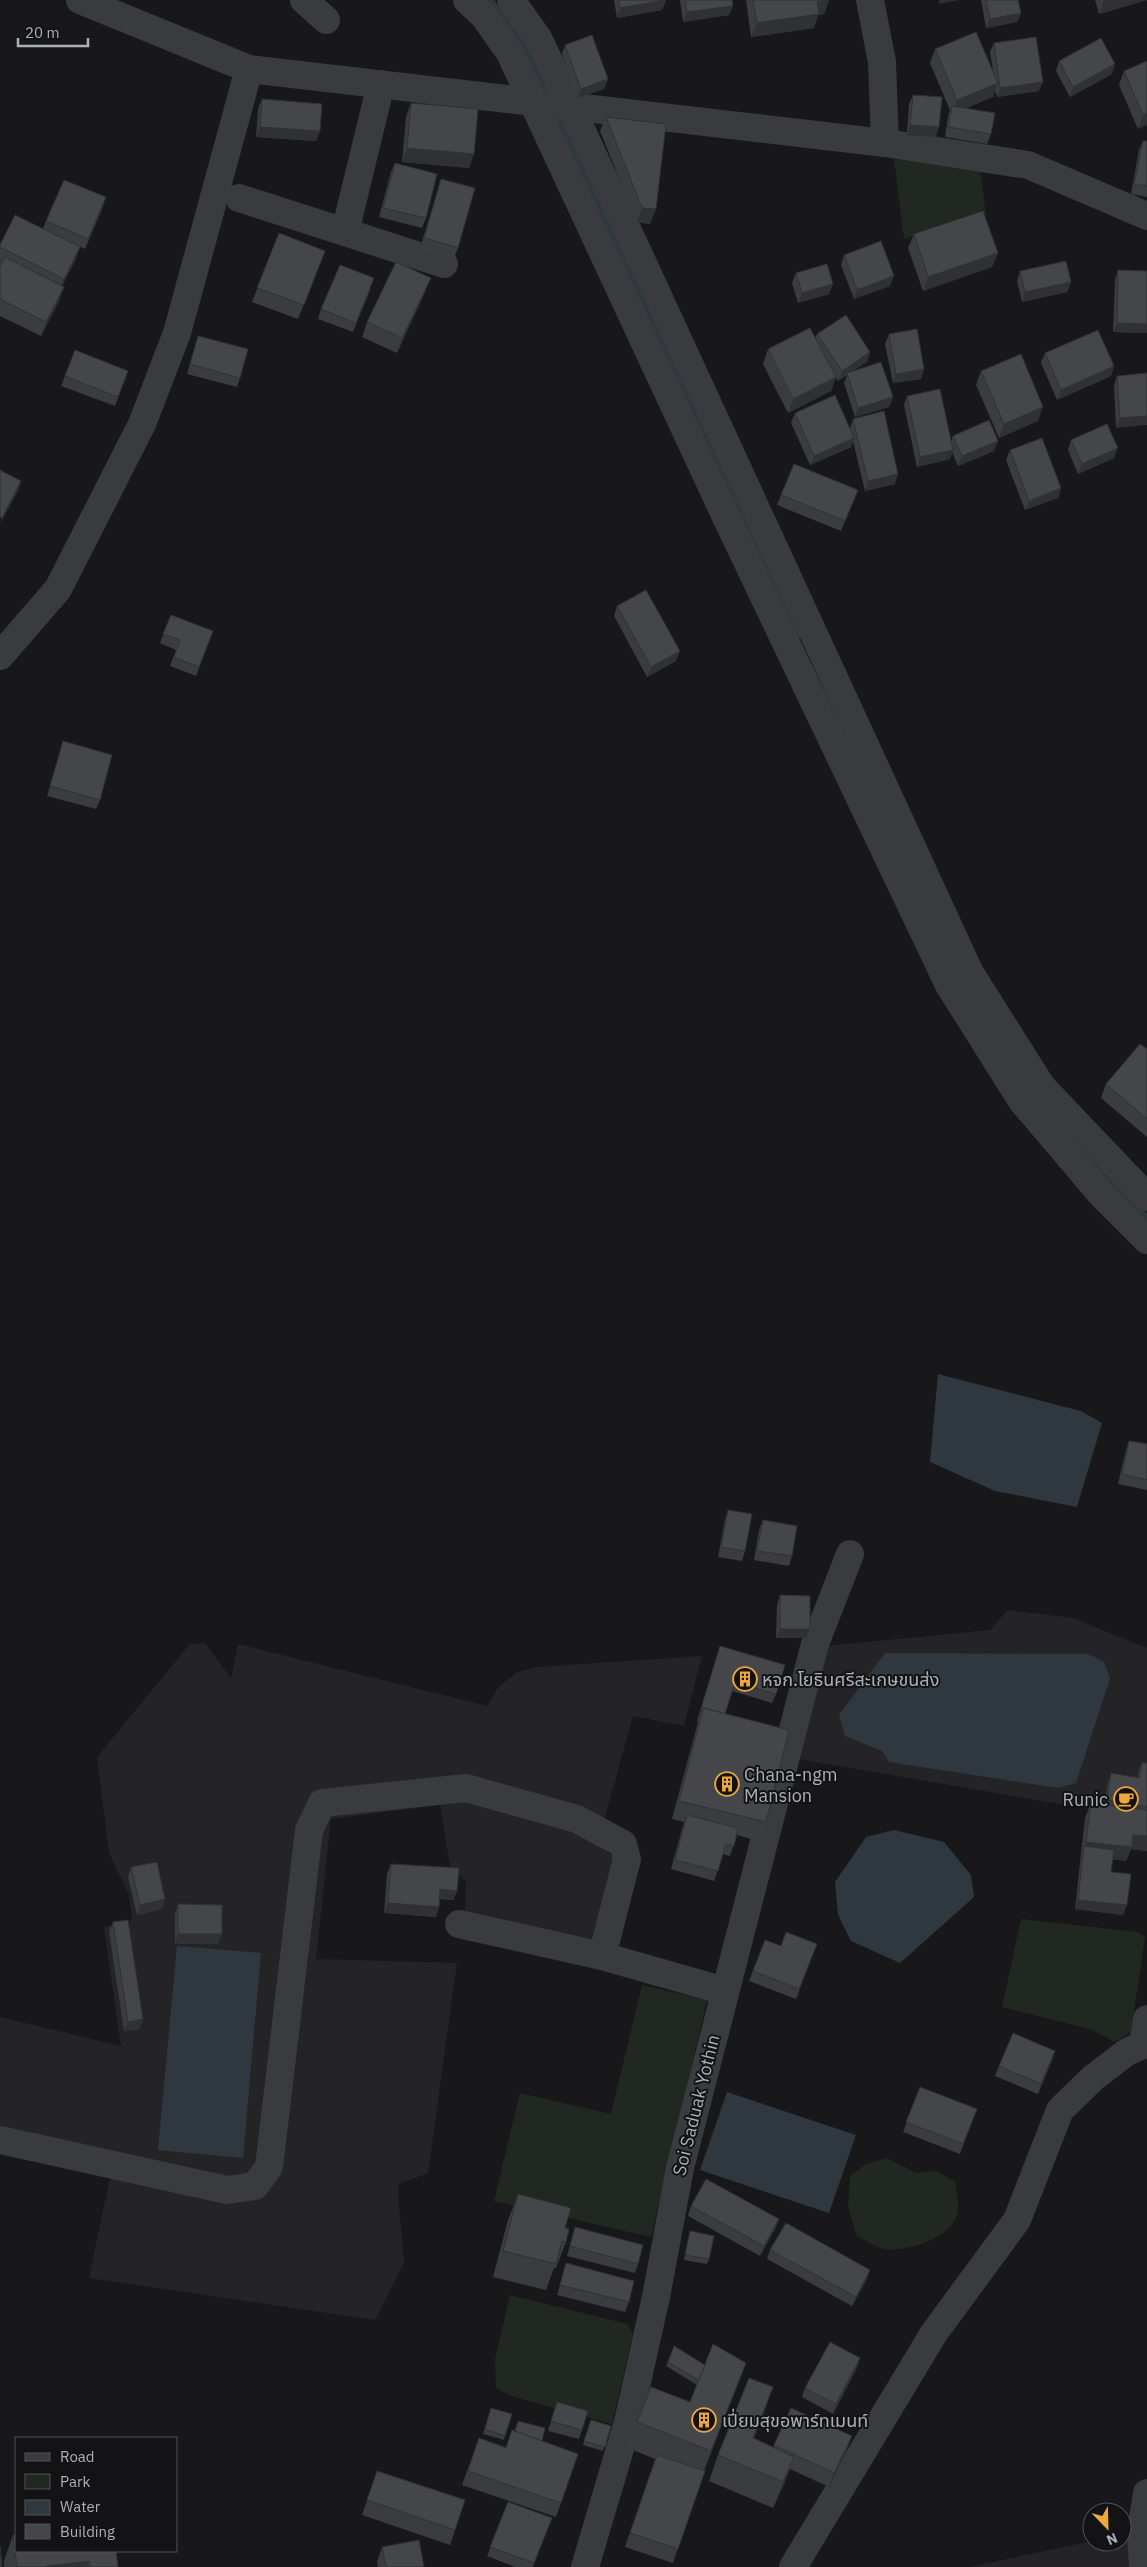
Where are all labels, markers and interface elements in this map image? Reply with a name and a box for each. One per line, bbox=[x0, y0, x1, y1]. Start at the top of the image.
scale bar bbox=[18, 15, 88, 47]
text: 20 m bbox=[25, 23, 60, 42]
building icon: หจก.โยธินศรีสะเกษขนส่ง bbox=[732, 1666, 758, 1692]
place label: หจก.โยธินศรีสะเกษขนส่ง bbox=[762, 1668, 939, 1691]
place label: Chana-ngm Mansion bbox=[744, 1763, 837, 1807]
building icon: Chana-ngm Mansion bbox=[714, 1771, 740, 1797]
cafe icon: Runic bbox=[1113, 1786, 1139, 1812]
place label: Runic bbox=[1062, 1788, 1108, 1811]
street label: Soi Saduak Yothin bbox=[667, 2032, 725, 2178]
building icon: เปี่ยมสุขอพาร์ทเมนท์ bbox=[691, 2407, 717, 2433]
place label: เปี่ยมสุขอพาร์ทเมนท์ bbox=[722, 2408, 868, 2432]
legend bbox=[15, 2437, 178, 2552]
text: Road bbox=[60, 2447, 95, 2466]
text: Park bbox=[60, 2472, 90, 2491]
text: Water bbox=[60, 2497, 101, 2516]
north arrow bbox=[1082, 2502, 1132, 2552]
text: Building bbox=[60, 2522, 115, 2541]
text: N bbox=[1104, 2529, 1120, 2549]

